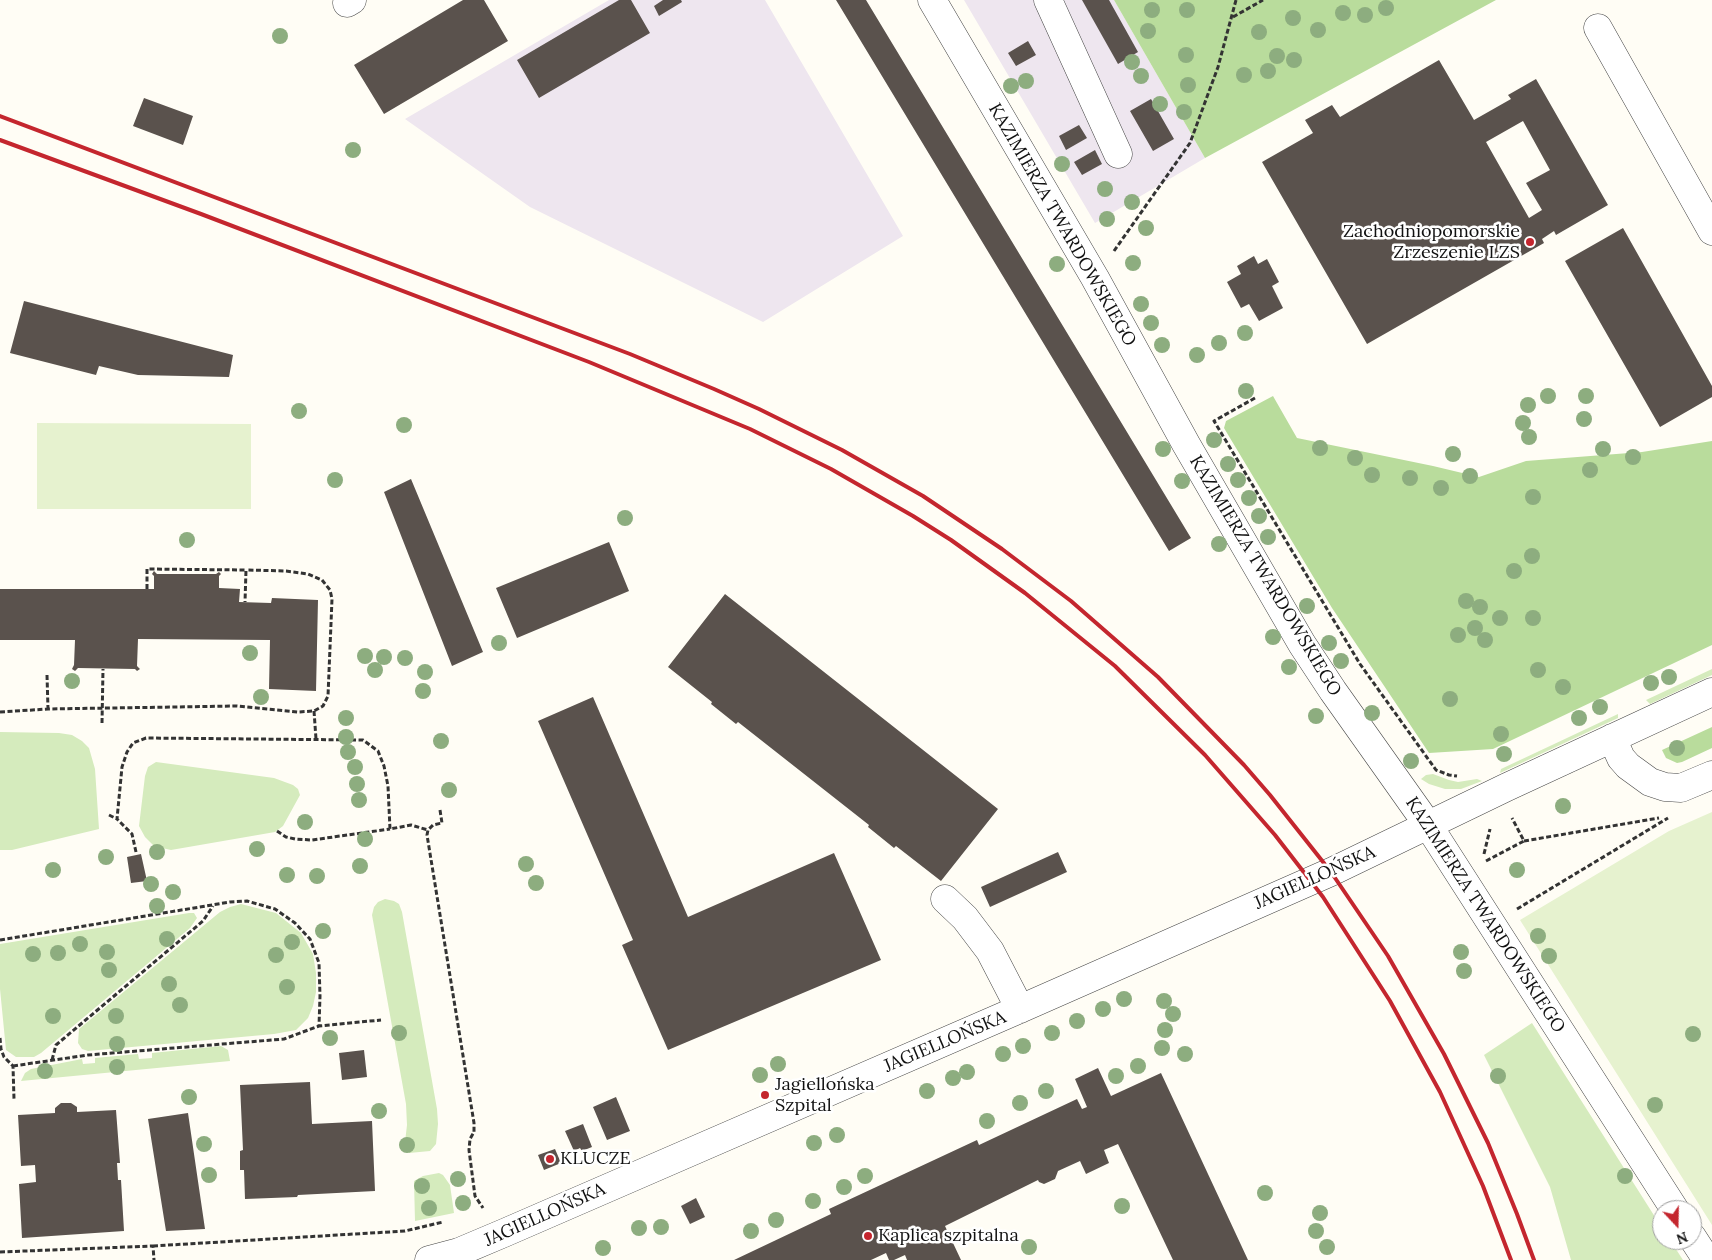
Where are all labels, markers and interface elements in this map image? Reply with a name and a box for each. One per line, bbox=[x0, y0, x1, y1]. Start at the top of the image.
street label: KAZIMIERZA TWARDOWSKIEGO bbox=[983, 100, 1141, 350]
place label: Zachodniopomorskie Zrzeszenie LZS bbox=[1343, 221, 1520, 264]
marker: Zachodniopomorskie Zrzeszenie LZS bbox=[1524, 236, 1536, 248]
street label: KAZIMIERZA TWARDOWSKIEGO bbox=[1184, 452, 1346, 700]
street label: KAZIMIERZA TWARDOWSKIEGO bbox=[1401, 793, 1569, 1037]
street label: JAGIELLOŃSKA bbox=[1251, 842, 1379, 914]
street label: JAGIELLOŃSKA bbox=[881, 1007, 1009, 1077]
place label: Jagiellońska Szpital bbox=[775, 1074, 874, 1116]
marker: Jagiellońska Szpital bbox=[759, 1089, 771, 1101]
place label: KLUCZE bbox=[560, 1148, 631, 1170]
marker: KLUCZE bbox=[544, 1153, 556, 1165]
street label: JAGIELLOŃSKA bbox=[481, 1179, 609, 1251]
north arrow bbox=[1652, 1200, 1702, 1250]
place label: Kaplica szpitalna bbox=[878, 1225, 1019, 1247]
text: N bbox=[1674, 1228, 1690, 1248]
marker: Kaplica szpitalna bbox=[862, 1230, 874, 1242]

